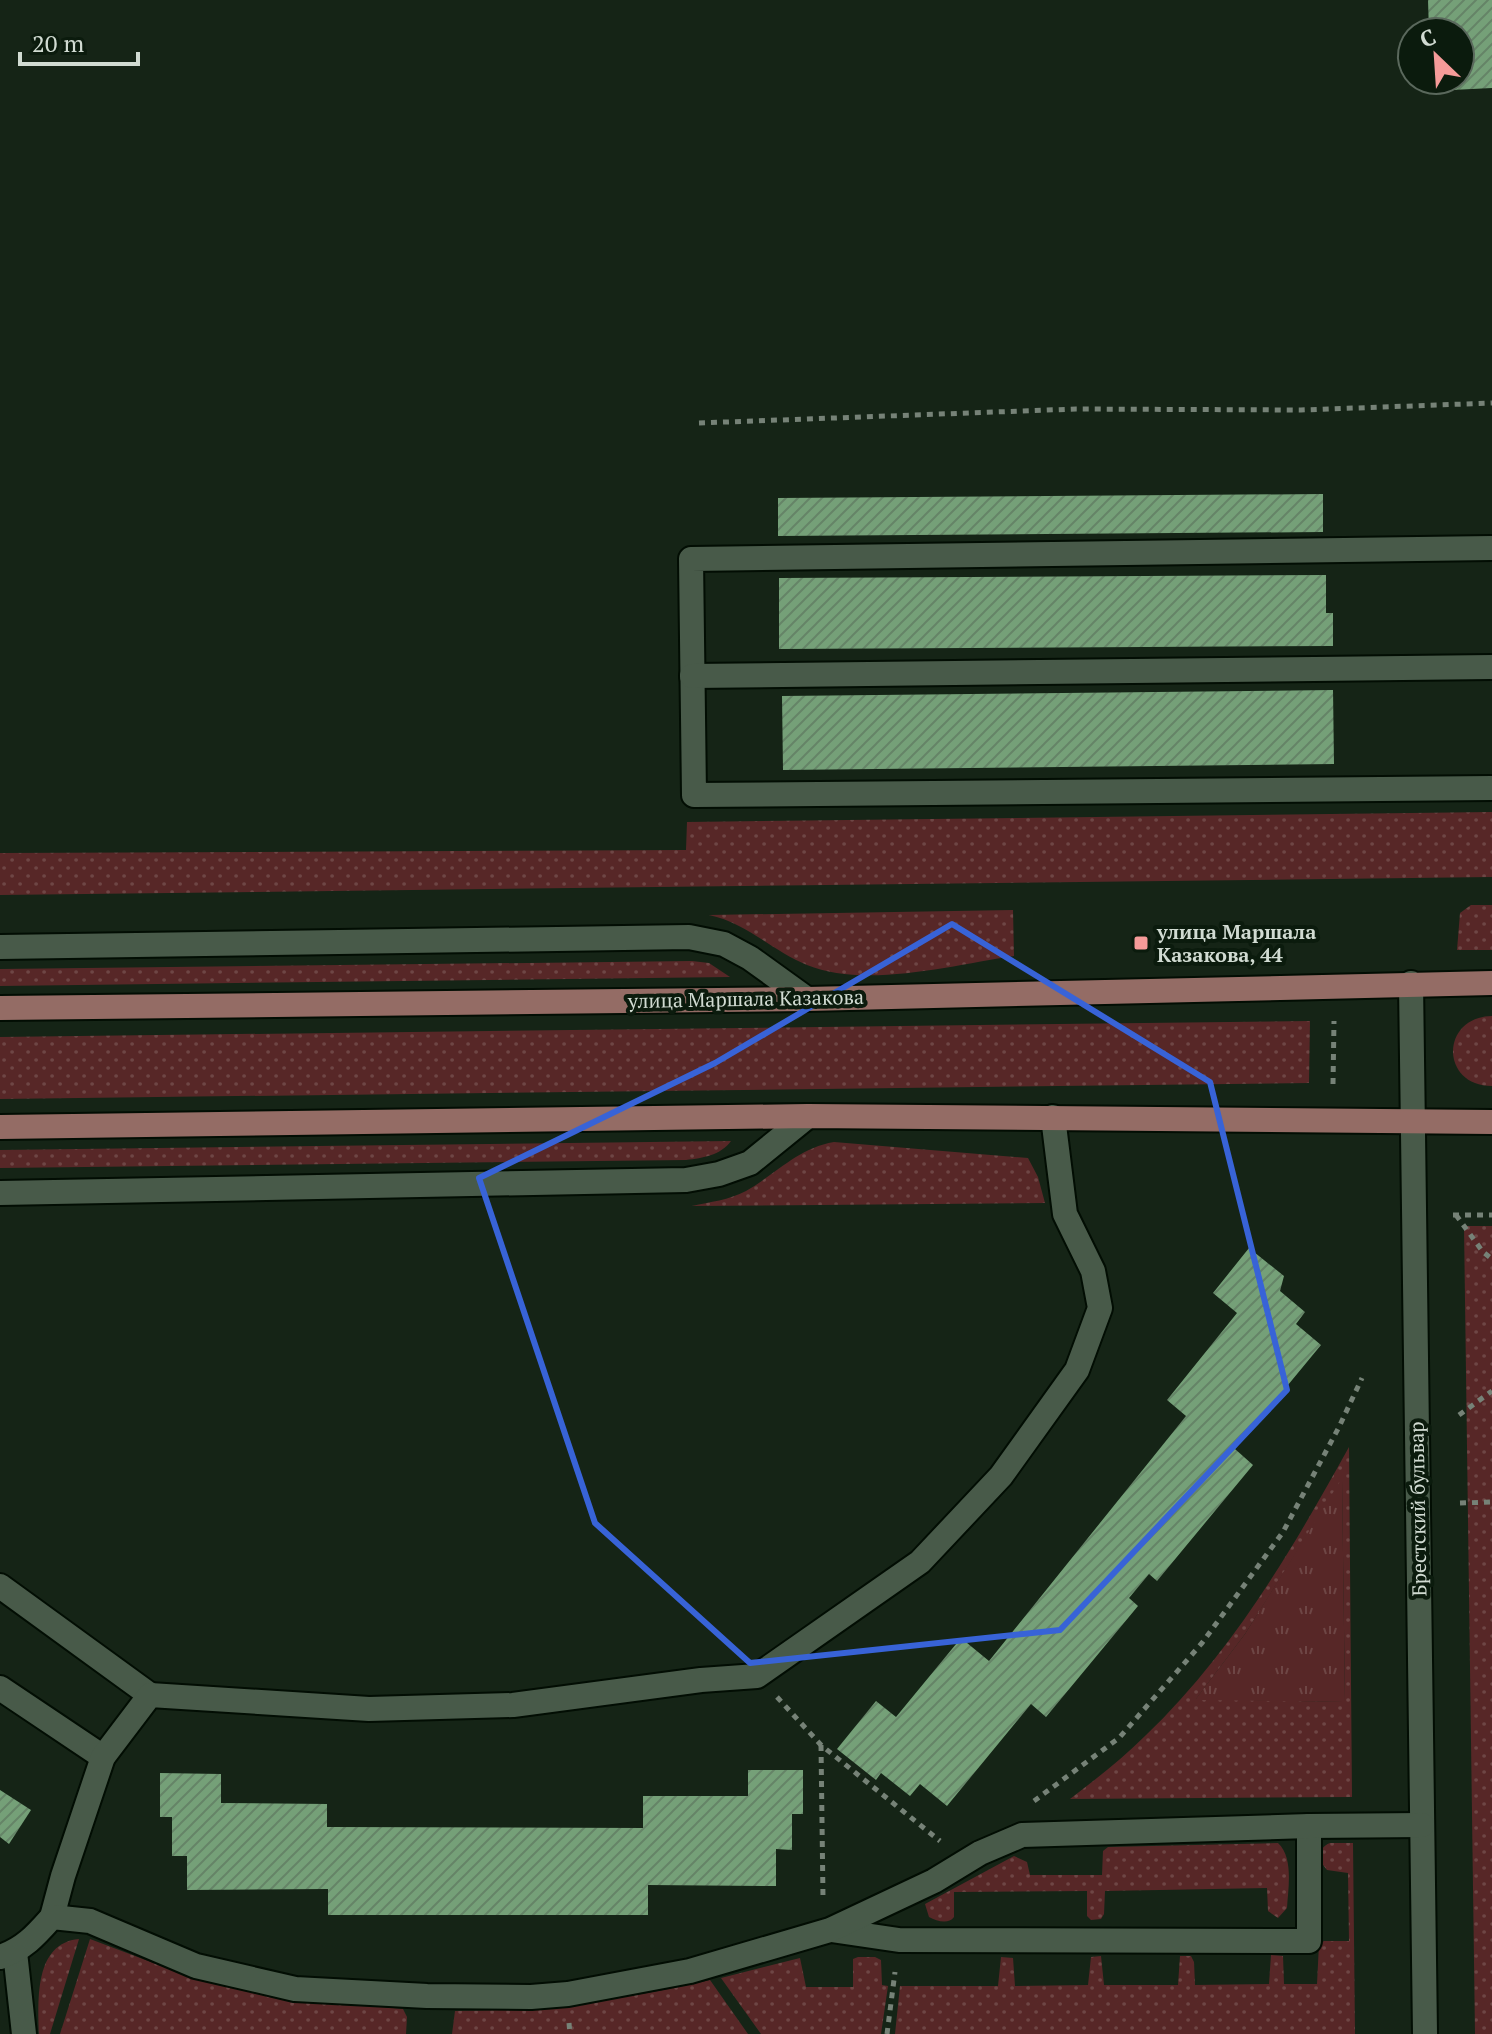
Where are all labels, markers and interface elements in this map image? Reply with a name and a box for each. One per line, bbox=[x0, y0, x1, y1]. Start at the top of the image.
scale bar bbox=[20, 16, 138, 66]
north arrow bbox=[1396, 16, 1476, 96]
text: С bbox=[1415, 21, 1440, 54]
text: 20 m bbox=[32, 27, 84, 59]
place label: улица Маршала Казакова, 44 bbox=[1156, 918, 1316, 968]
marker: улица Маршала Казакова, 44 bbox=[1132, 934, 1150, 952]
street label: улица Маршала Казакова bbox=[627, 983, 864, 1014]
street label: Брестский бульвар bbox=[1402, 1421, 1433, 1597]

